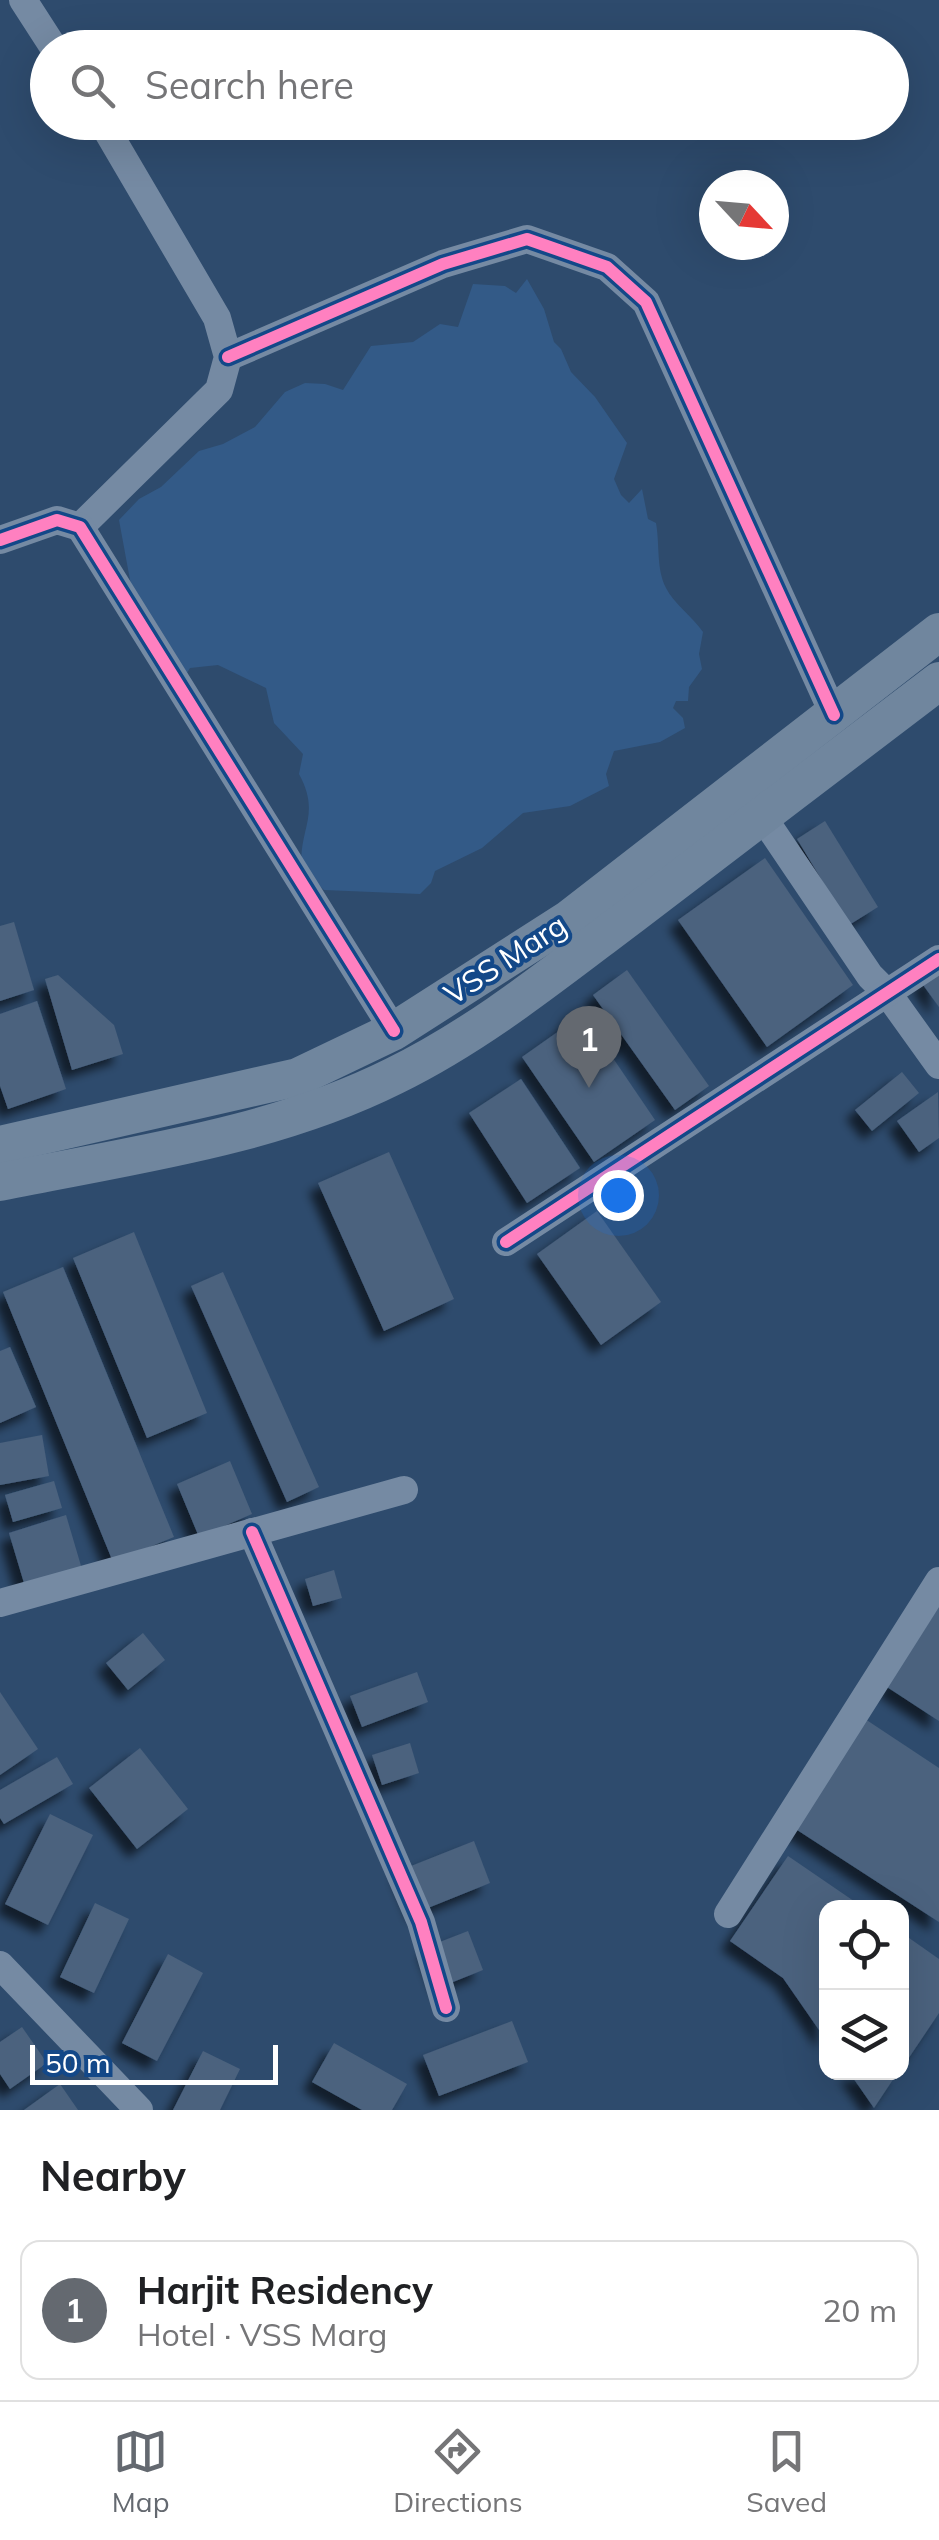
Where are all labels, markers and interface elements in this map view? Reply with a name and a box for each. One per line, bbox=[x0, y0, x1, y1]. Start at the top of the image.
search box bbox=[30, 30, 909, 140]
icon: search bbox=[65, 58, 120, 113]
text: Search here bbox=[145, 61, 354, 109]
north arrow bbox=[699, 170, 789, 260]
street label: VSS Marg bbox=[437, 905, 573, 1013]
pin: 1 bbox=[556, 1006, 622, 1088]
your location bbox=[593, 1170, 644, 1221]
map controls bbox=[819, 1900, 909, 2080]
button: locate bbox=[819, 1900, 909, 1990]
button: layers bbox=[819, 1990, 909, 2080]
scale bar bbox=[30, 2040, 278, 2084]
text: 50 m bbox=[45, 2045, 111, 2080]
text: Nearby bbox=[40, 2149, 186, 2202]
text: Harjit Residency bbox=[137, 2266, 433, 2314]
text: 1 bbox=[65, 2290, 84, 2330]
text: 20 m bbox=[822, 2290, 897, 2330]
text: Hotel · VSS Marg bbox=[137, 2314, 387, 2354]
tab: Map bbox=[112, 2424, 169, 2519]
tab: Directions bbox=[393, 2424, 523, 2519]
tab: Saved bbox=[746, 2424, 827, 2519]

